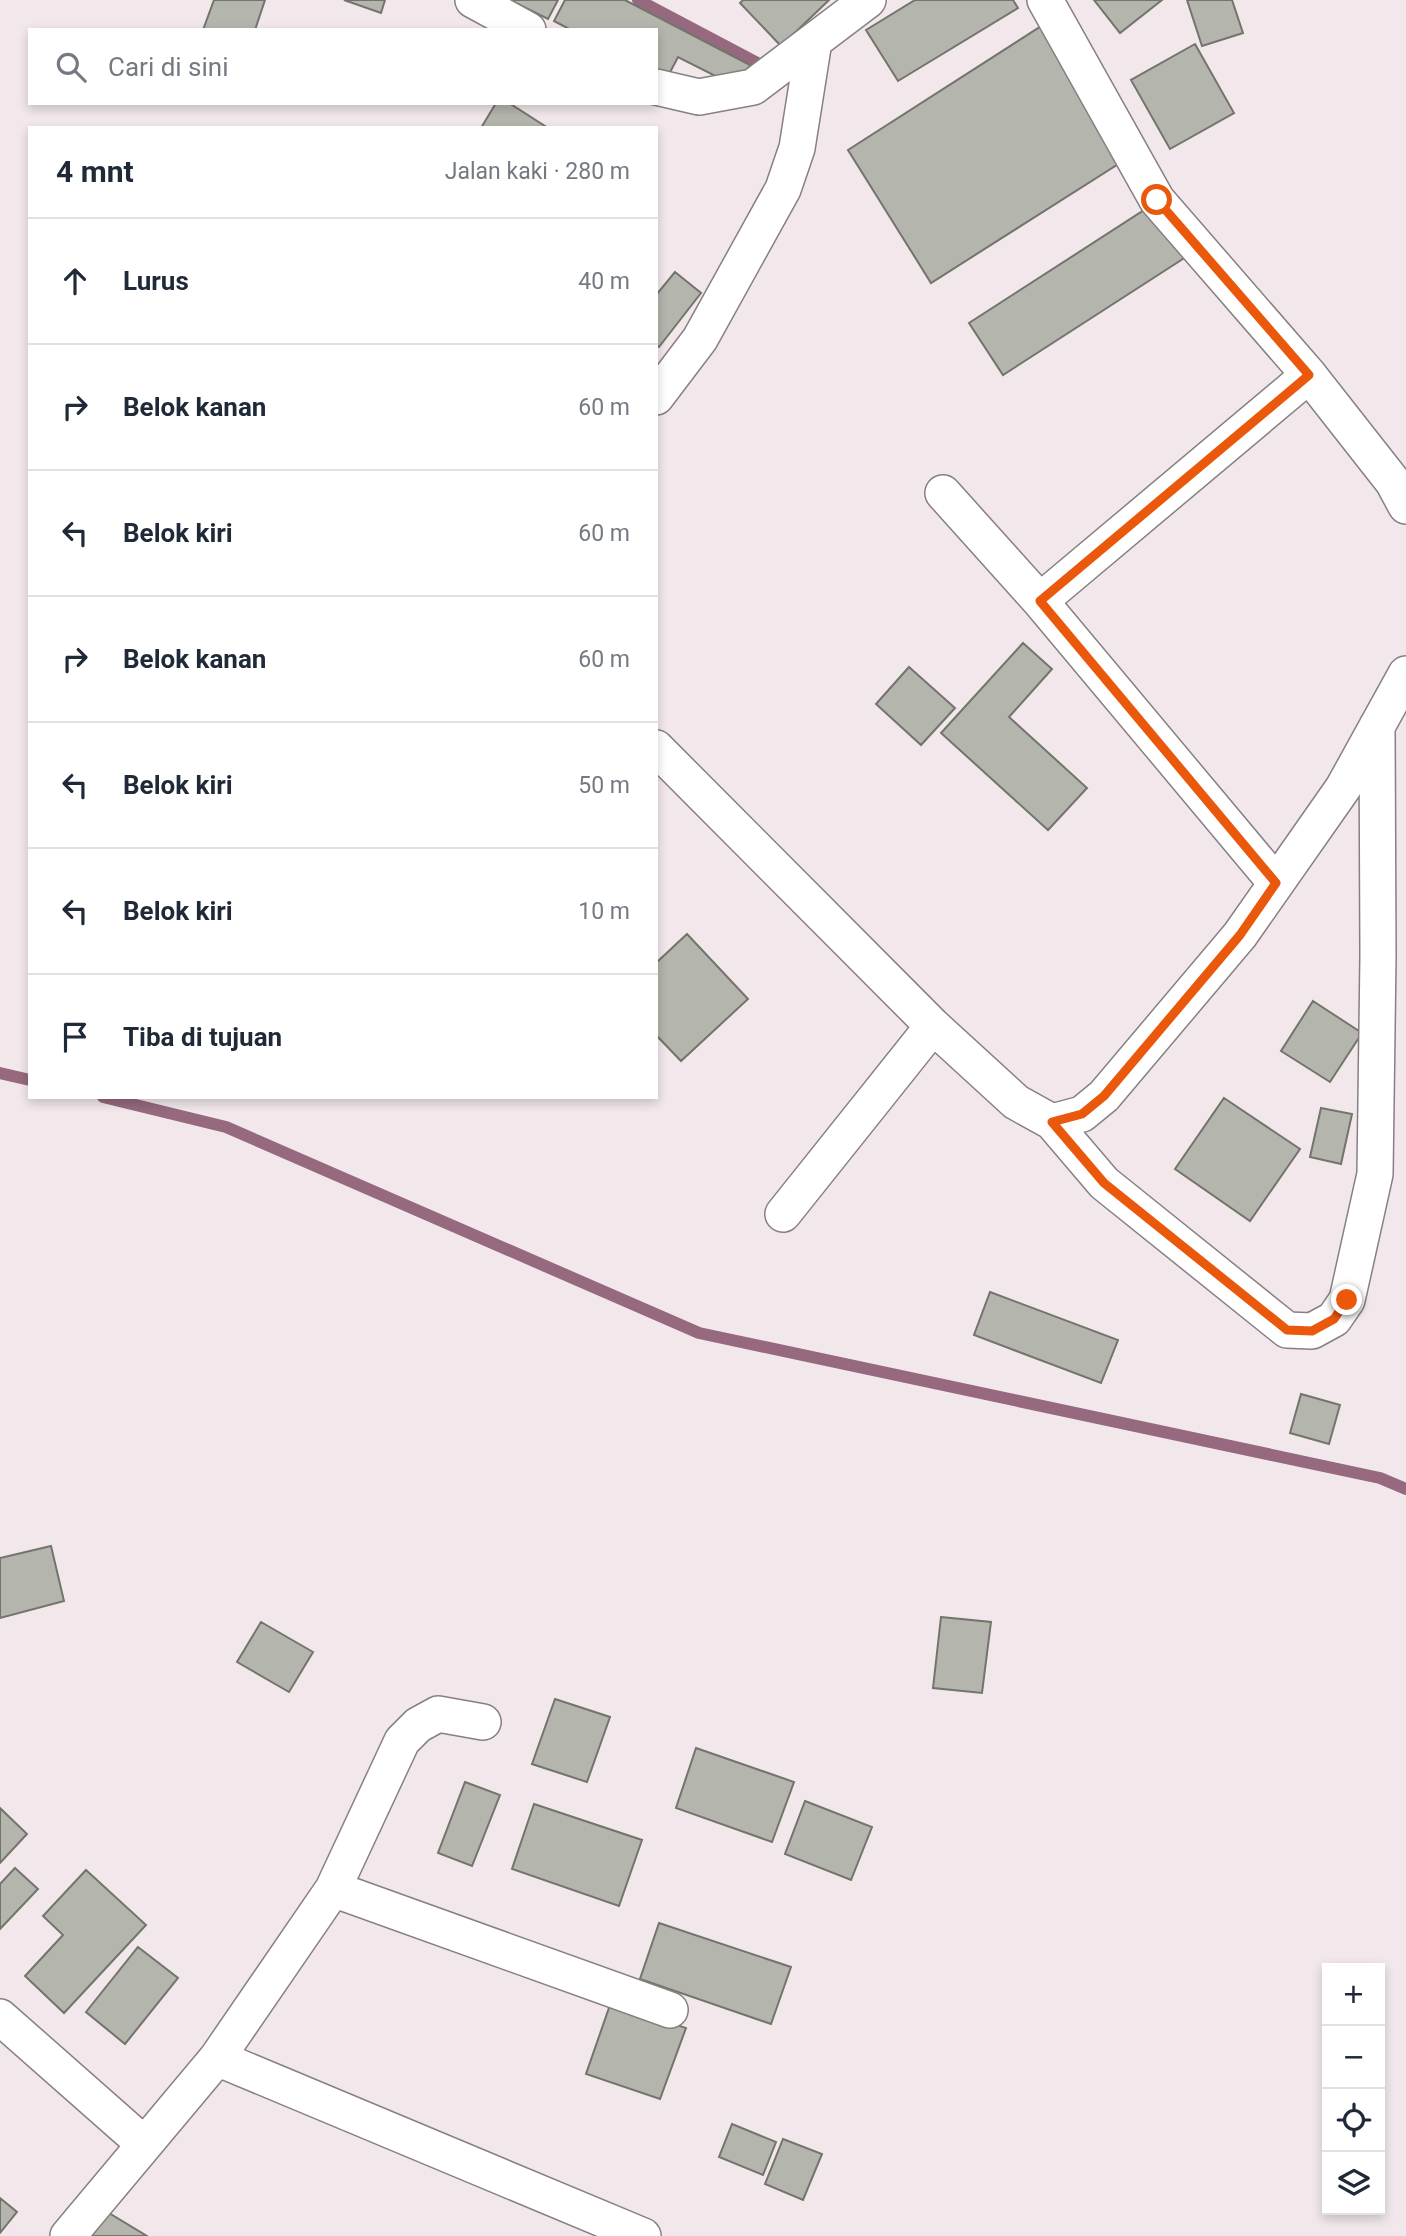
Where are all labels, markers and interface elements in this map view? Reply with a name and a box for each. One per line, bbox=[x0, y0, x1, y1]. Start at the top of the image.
search box bbox=[28, 28, 658, 105]
icon: search bbox=[52, 48, 90, 86]
text: Cari di sini bbox=[108, 52, 229, 82]
text: 4 mnt bbox=[56, 154, 134, 189]
text: Jalan kaki · 280 m bbox=[445, 158, 630, 185]
route start bbox=[1141, 184, 1172, 215]
icon: ahead bbox=[56, 262, 94, 300]
text: Lurus bbox=[123, 266, 189, 296]
text: 40 m bbox=[578, 268, 630, 295]
icon: right bbox=[56, 388, 94, 426]
text: Belok kanan bbox=[123, 392, 266, 422]
text: 60 m bbox=[578, 394, 630, 421]
icon: left bbox=[56, 514, 94, 552]
text: Belok kiri bbox=[123, 518, 233, 548]
text: 60 m bbox=[578, 520, 630, 547]
icon: right bbox=[56, 640, 94, 678]
text: Belok kanan bbox=[123, 644, 266, 674]
text: 60 m bbox=[578, 646, 630, 673]
icon: left bbox=[56, 766, 94, 804]
text: Belok kiri bbox=[123, 770, 233, 800]
text: 50 m bbox=[578, 772, 630, 799]
icon: left bbox=[56, 892, 94, 930]
text: Belok kiri bbox=[123, 896, 233, 926]
text: 10 m bbox=[578, 898, 630, 925]
icon: arrive bbox=[56, 1018, 94, 1056]
text: Tiba di tujuan bbox=[123, 1022, 282, 1052]
route end bbox=[1331, 1284, 1362, 1315]
map controls bbox=[1322, 1963, 1385, 2215]
button: + bbox=[1322, 1963, 1385, 2026]
button: − bbox=[1322, 2026, 1385, 2089]
button: locate bbox=[1322, 2089, 1385, 2152]
button: layers bbox=[1322, 2152, 1385, 2215]

